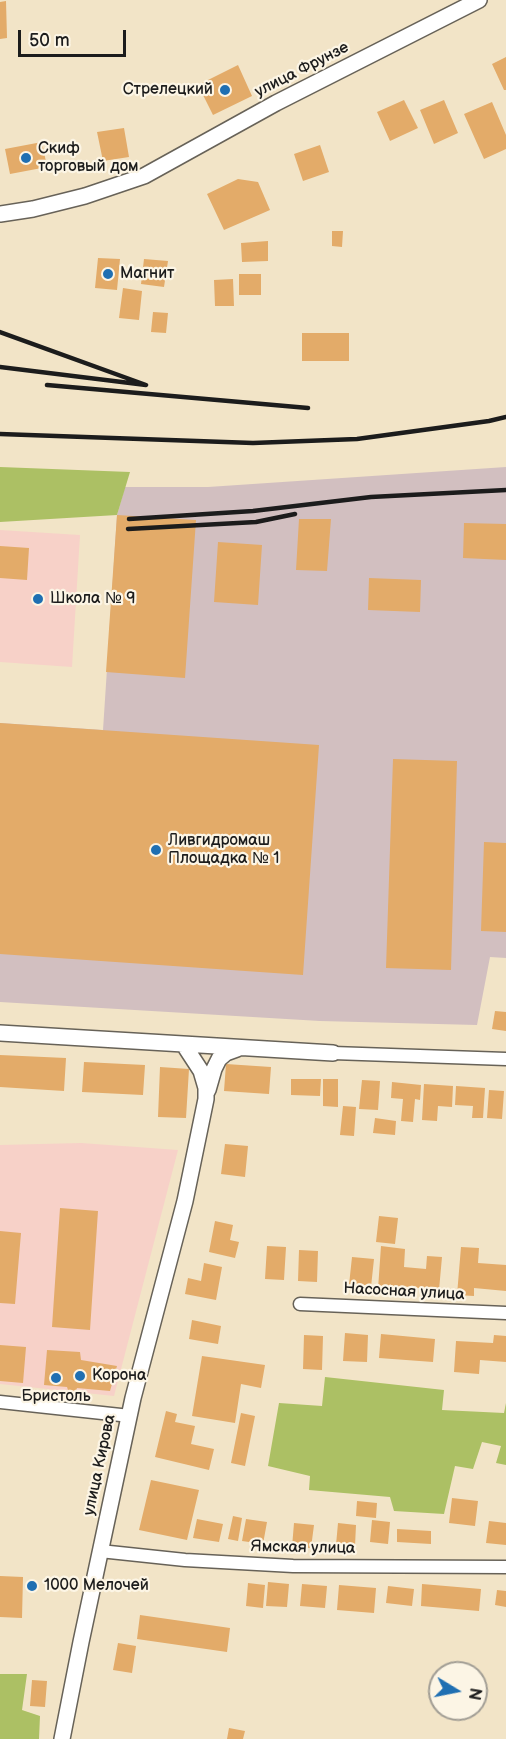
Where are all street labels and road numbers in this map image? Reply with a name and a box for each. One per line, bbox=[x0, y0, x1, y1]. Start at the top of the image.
street label: улица Фрунзе bbox=[252, 38, 352, 102]
street label: Насосная улица bbox=[343, 1279, 465, 1305]
street label: улица Кирова bbox=[80, 1413, 120, 1517]
street label: Ямская улица bbox=[250, 1537, 356, 1559]

